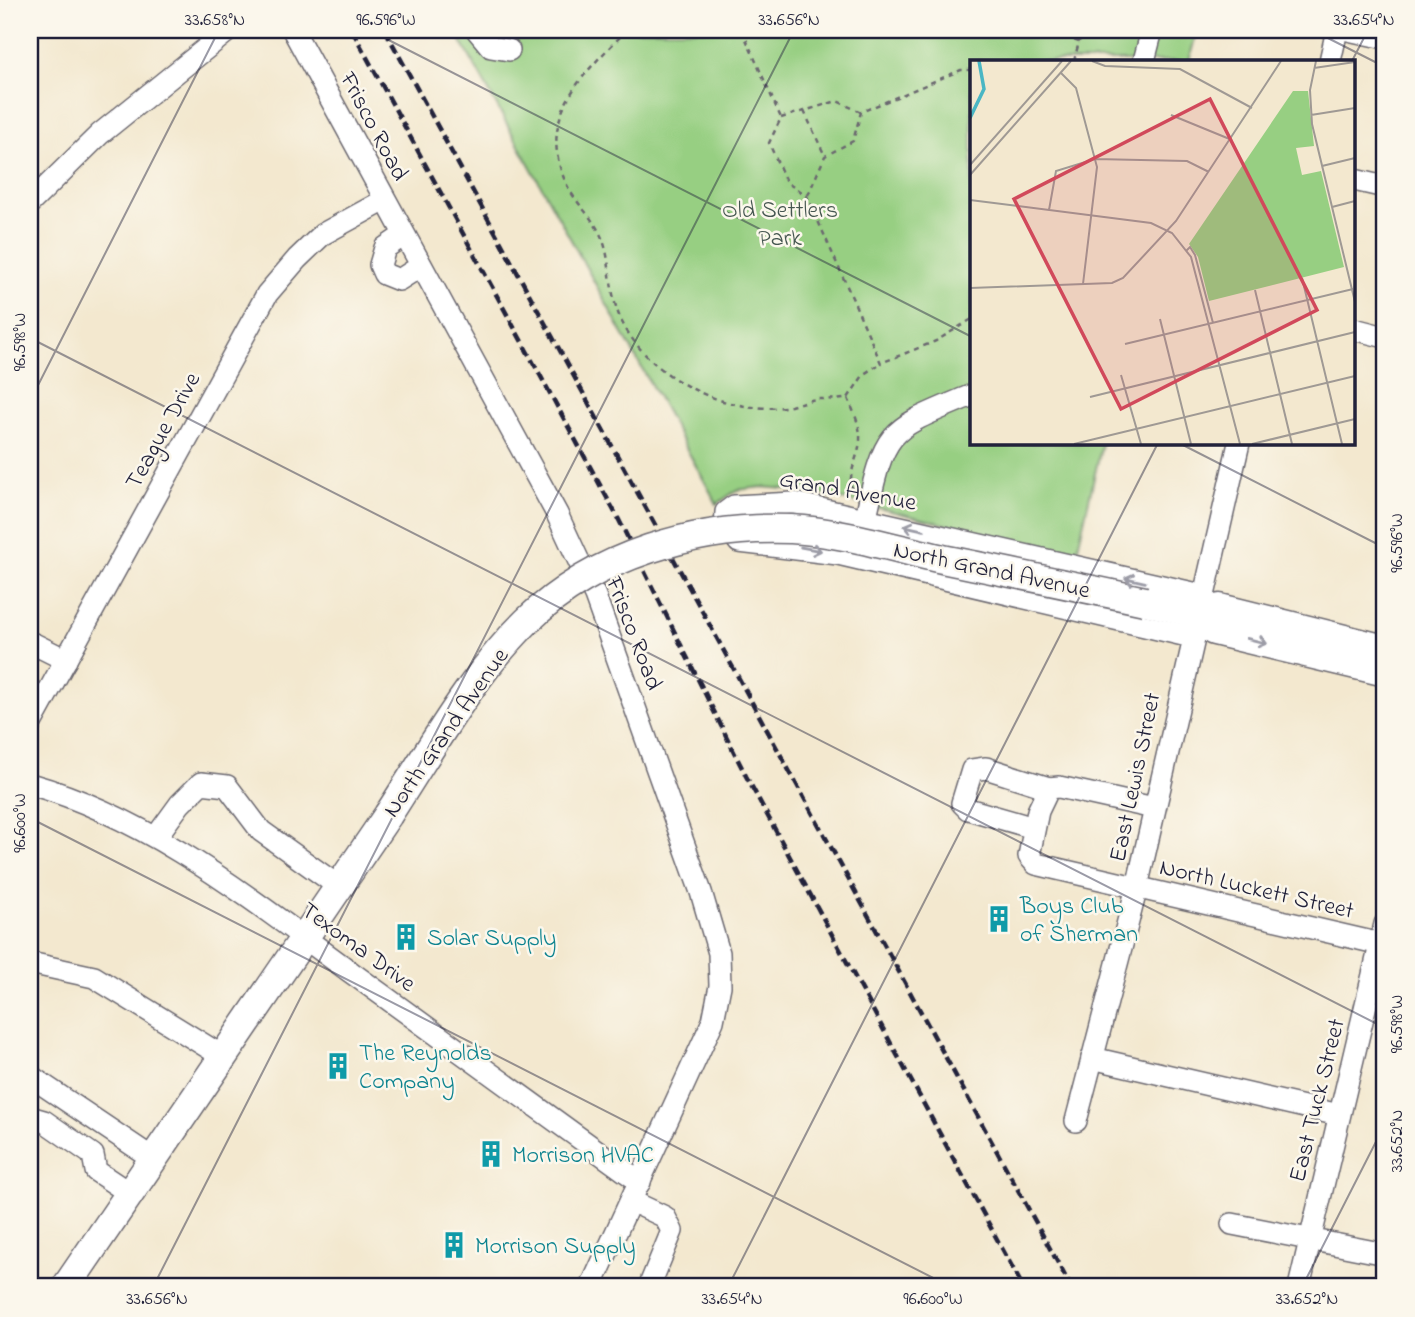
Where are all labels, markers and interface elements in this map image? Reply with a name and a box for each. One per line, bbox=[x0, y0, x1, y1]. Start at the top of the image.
text: 33.658°N bbox=[185, 8, 245, 34]
text: 96.596°W bbox=[356, 8, 416, 34]
text: 33.656°N bbox=[758, 8, 820, 34]
text: 33.654°N bbox=[1333, 8, 1395, 34]
inset map bbox=[970, 60, 1356, 444]
street label: Frisco Road bbox=[329, 66, 416, 188]
park label: Old Settlers Park bbox=[722, 194, 838, 257]
text: 96.598°W bbox=[8, 313, 34, 371]
street label: Teague Drive bbox=[118, 366, 211, 496]
street label: Grand Avenue bbox=[776, 463, 919, 522]
text: 96.596°W bbox=[1385, 513, 1411, 573]
one-way arrow bbox=[903, 521, 926, 534]
street label: North Grand Avenue bbox=[890, 534, 1093, 609]
one-way arrow bbox=[799, 543, 822, 556]
street label: Frisco Road bbox=[595, 571, 670, 696]
one-way arrow bbox=[1125, 573, 1147, 586]
one-way arrow bbox=[1245, 635, 1268, 648]
street label: North Grand Avenue bbox=[375, 641, 519, 825]
street label: East Lewis Street bbox=[1101, 690, 1171, 865]
text: 96.600°W bbox=[8, 793, 34, 853]
street label: North Luckett Street bbox=[1156, 851, 1357, 930]
place label: Boys Club of Sherman bbox=[1019, 890, 1138, 953]
street label: Texoma Drive bbox=[293, 894, 423, 1002]
building icon: Boys Club of Sherman bbox=[984, 904, 1014, 934]
building icon: Solar Supply bbox=[391, 922, 421, 952]
place label: Solar Supply bbox=[427, 922, 556, 958]
text: 96.598°W bbox=[1385, 995, 1411, 1053]
street label: East Tuck Street bbox=[1281, 1015, 1356, 1186]
place label: The Reynolds Company bbox=[359, 1037, 492, 1101]
building icon: The Reynolds Company bbox=[323, 1051, 353, 1081]
text: 33.652°N bbox=[1385, 1110, 1411, 1172]
building icon: Morrison HVAC bbox=[476, 1139, 506, 1169]
place label: Morrison HVAC bbox=[512, 1139, 654, 1174]
building icon: Morrison Supply bbox=[439, 1230, 469, 1260]
place label: Morrison Supply bbox=[475, 1230, 636, 1266]
text: 33.656°N bbox=[126, 1287, 188, 1313]
text: 33.654°N bbox=[701, 1287, 763, 1313]
text: 96.600°W bbox=[903, 1287, 963, 1313]
text: 33.652°N bbox=[1276, 1287, 1338, 1313]

